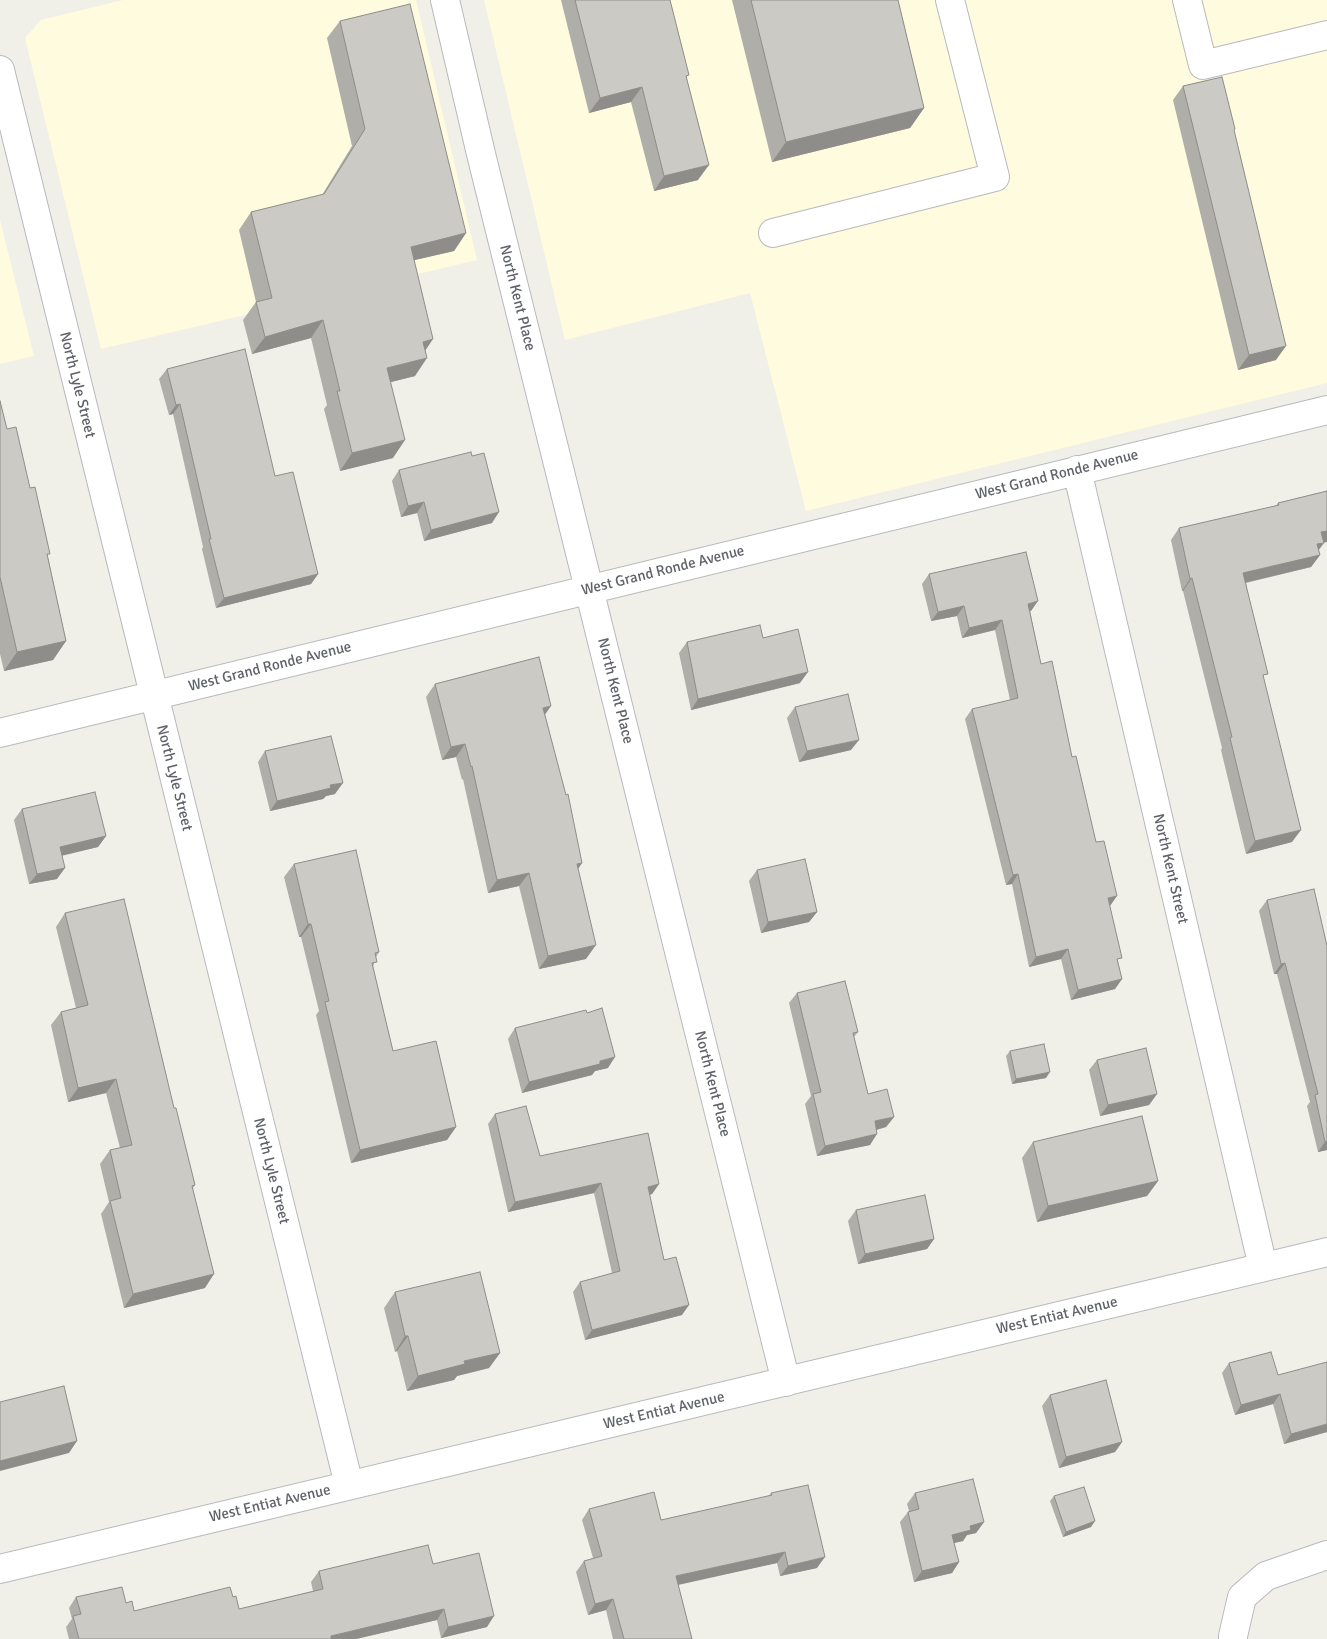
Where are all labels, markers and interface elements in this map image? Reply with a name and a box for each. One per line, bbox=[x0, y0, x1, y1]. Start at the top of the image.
street label: North Kent Place bbox=[495, 243, 539, 353]
street label: North Lyle Street bbox=[55, 330, 99, 440]
street label: West Grand Ronde Avenue bbox=[974, 446, 1140, 504]
street label: West Grand Ronde Avenue bbox=[580, 542, 746, 600]
street label: North Kent Place bbox=[593, 636, 637, 746]
street label: West Grand Ronde Avenue bbox=[187, 638, 353, 696]
street label: North Lyle Street bbox=[152, 723, 196, 833]
street label: North Kent Street bbox=[1149, 812, 1191, 926]
street label: North Kent Place bbox=[690, 1029, 734, 1139]
street label: North Lyle Street bbox=[249, 1116, 293, 1226]
street label: West Entiat Avenue bbox=[995, 1293, 1119, 1339]
street label: West Entiat Avenue bbox=[602, 1388, 726, 1434]
street label: West Entiat Avenue bbox=[208, 1481, 332, 1527]

